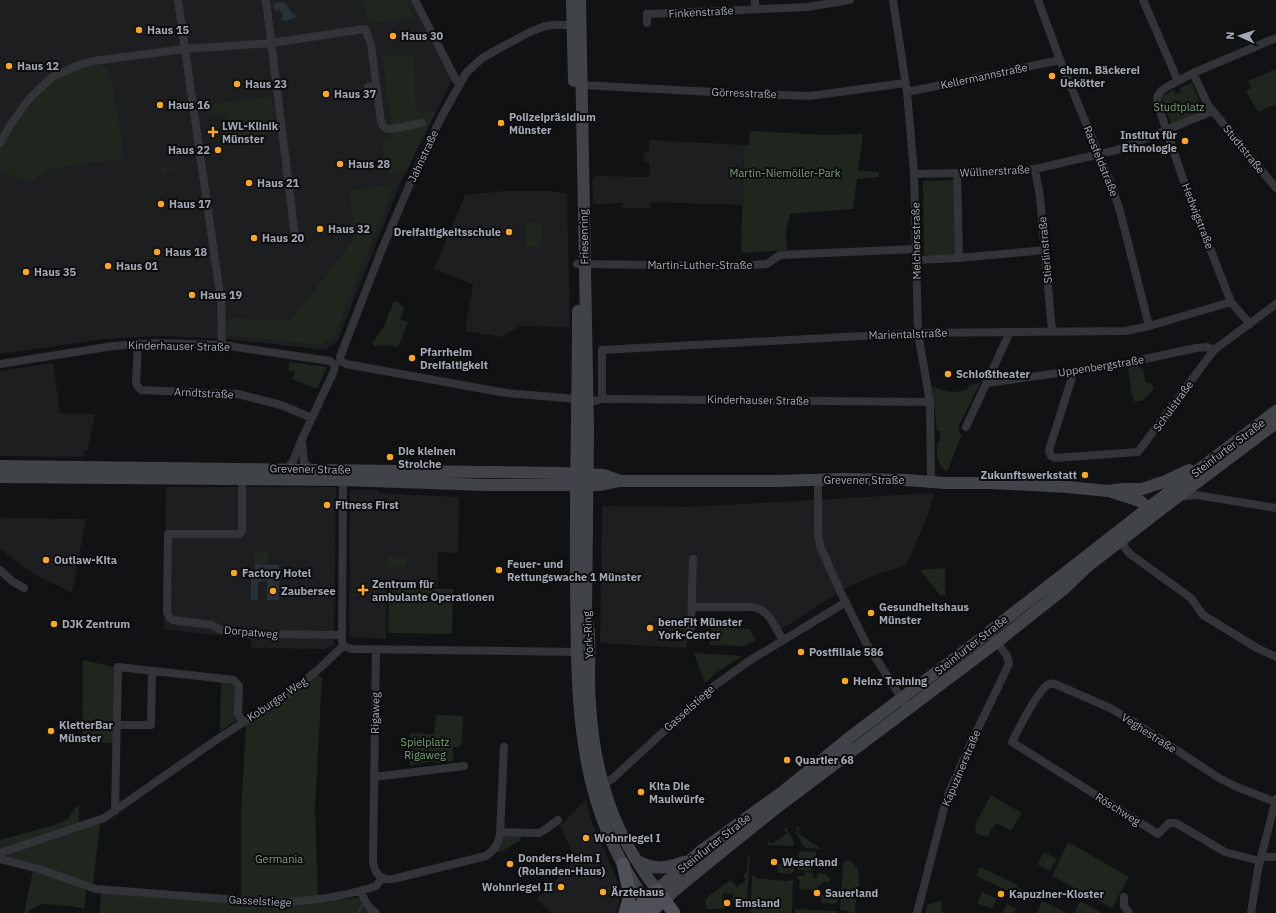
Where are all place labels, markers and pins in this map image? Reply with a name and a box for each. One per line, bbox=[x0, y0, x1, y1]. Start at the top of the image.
place label: Haus 15 bbox=[147, 23, 190, 37]
marker: Haus 15 bbox=[134, 25, 144, 35]
place label: Haus 30 bbox=[401, 29, 444, 43]
marker: Haus 30 bbox=[388, 31, 398, 41]
place label: Haus 12 bbox=[17, 59, 60, 73]
marker: Haus 12 bbox=[4, 61, 14, 71]
place label: ehem. Bäckerei Uekötter bbox=[1060, 63, 1140, 90]
marker: ehem. Bäckerei Uekötter bbox=[1047, 71, 1057, 81]
place label: Haus 23 bbox=[245, 77, 287, 91]
marker: Haus 23 bbox=[232, 79, 242, 89]
place label: Haus 37 bbox=[334, 87, 377, 101]
marker: Haus 37 bbox=[321, 89, 331, 99]
place label: Haus 16 bbox=[168, 98, 211, 112]
marker: Haus 16 bbox=[155, 100, 165, 110]
place label: Polizeipräsidium Münster bbox=[509, 110, 596, 137]
marker: Polizeipräsidium Münster bbox=[496, 118, 506, 128]
place label: LWL-Klinik Münster bbox=[222, 119, 279, 146]
marker: LWL-Klinik Münster bbox=[207, 126, 219, 138]
place label: Institut für Ethnologie bbox=[1120, 128, 1178, 155]
marker: Institut für Ethnologie bbox=[1180, 136, 1190, 146]
place label: Haus 22 bbox=[168, 143, 210, 157]
marker: Haus 22 bbox=[213, 145, 223, 155]
place label: Haus 28 bbox=[348, 157, 391, 171]
marker: Haus 28 bbox=[335, 159, 345, 169]
place label: Haus 21 bbox=[257, 176, 300, 190]
marker: Haus 21 bbox=[244, 178, 254, 188]
place label: Haus 17 bbox=[169, 197, 212, 211]
marker: Haus 17 bbox=[156, 199, 166, 209]
place label: Haus 32 bbox=[328, 222, 371, 236]
marker: Haus 32 bbox=[315, 224, 325, 234]
place label: Dreifaltigkeitsschule bbox=[394, 225, 501, 239]
marker: Dreifaltigkeitsschule bbox=[504, 227, 514, 237]
place label: Haus 20 bbox=[262, 231, 305, 245]
marker: Haus 20 bbox=[249, 233, 259, 243]
place label: Haus 18 bbox=[165, 245, 208, 259]
marker: Haus 18 bbox=[152, 247, 162, 257]
place label: Haus 01 bbox=[116, 259, 159, 273]
marker: Haus 01 bbox=[103, 261, 113, 271]
place label: Haus 35 bbox=[34, 265, 77, 279]
marker: Haus 35 bbox=[21, 267, 31, 277]
place label: Haus 19 bbox=[200, 288, 243, 302]
marker: Haus 19 bbox=[187, 290, 197, 300]
place label: Pfarrheim Dreifaltigkeit bbox=[420, 345, 488, 372]
marker: Pfarrheim Dreifaltigkeit bbox=[407, 353, 417, 363]
place label: Schloßtheater bbox=[956, 367, 1031, 381]
marker: Schloßtheater bbox=[943, 369, 953, 379]
place label: Die kleinen Strolche bbox=[398, 444, 456, 471]
marker: Die kleinen Strolche bbox=[385, 452, 395, 462]
place label: Zukunftswerkstatt bbox=[981, 468, 1077, 482]
marker: Zukunftswerkstatt bbox=[1080, 470, 1090, 480]
place label: Fitness First bbox=[335, 498, 399, 512]
marker: Fitness First bbox=[322, 500, 332, 510]
place label: Outlaw-Kita bbox=[54, 553, 117, 567]
marker: Outlaw-Kita bbox=[41, 555, 51, 565]
place label: Feuer- und Rettungswache 1 Münster bbox=[507, 557, 642, 584]
marker: Feuer- und Rettungswache 1 Münster bbox=[494, 565, 504, 575]
place label: Factory Hotel bbox=[242, 566, 312, 580]
marker: Factory Hotel bbox=[229, 568, 239, 578]
place label: Zentrum für ambulante Operationen bbox=[372, 577, 495, 604]
place label: Zaubersee bbox=[281, 584, 336, 598]
marker: Zentrum für ambulante Operationen bbox=[357, 584, 369, 596]
marker: Zaubersee bbox=[268, 586, 278, 596]
place label: Gesundheitshaus Münster bbox=[879, 600, 969, 627]
marker: Gesundheitshaus Münster bbox=[866, 608, 876, 618]
place label: beneFit Münster York-Center bbox=[658, 615, 743, 642]
place label: DJK Zentrum bbox=[62, 617, 130, 631]
marker: DJK Zentrum bbox=[49, 619, 59, 629]
marker: beneFit Münster York-Center bbox=[645, 623, 655, 633]
place label: Postfiliale 586 bbox=[809, 645, 884, 659]
marker: Postfiliale 586 bbox=[796, 647, 806, 657]
place label: Heinz Training bbox=[853, 674, 928, 688]
marker: Heinz Training bbox=[840, 676, 850, 686]
place label: KletterBar Münster bbox=[59, 718, 114, 745]
marker: KletterBar Münster bbox=[46, 726, 56, 736]
place label: Quartier 68 bbox=[795, 753, 854, 767]
marker: Quartier 68 bbox=[782, 755, 792, 765]
place label: Kita Die Maulwürfe bbox=[649, 779, 705, 806]
marker: Kita Die Maulwürfe bbox=[636, 787, 646, 797]
place label: Wohnriegel I bbox=[594, 831, 661, 845]
marker: Wohnriegel I bbox=[581, 833, 591, 843]
place label: Donders-Heim I (Rolanden-Haus) bbox=[518, 851, 606, 878]
place label: Weserland bbox=[782, 855, 838, 869]
marker: Weserland bbox=[769, 857, 779, 867]
marker: Donders-Heim I (Rolanden-Haus) bbox=[505, 859, 515, 869]
place label: Wohnriegel II bbox=[482, 880, 553, 894]
marker: Wohnriegel II bbox=[556, 882, 566, 892]
place label: Ärztehaus bbox=[611, 885, 664, 899]
place label: Sauerland bbox=[825, 886, 878, 900]
marker: Ärztehaus bbox=[598, 887, 608, 897]
place label: Kapuziner-Kloster bbox=[1009, 887, 1104, 901]
marker: Sauerland bbox=[812, 888, 822, 898]
marker: Kapuziner-Kloster bbox=[996, 889, 1006, 899]
place label: Emsland bbox=[735, 896, 780, 910]
marker: Emsland bbox=[722, 898, 732, 908]

